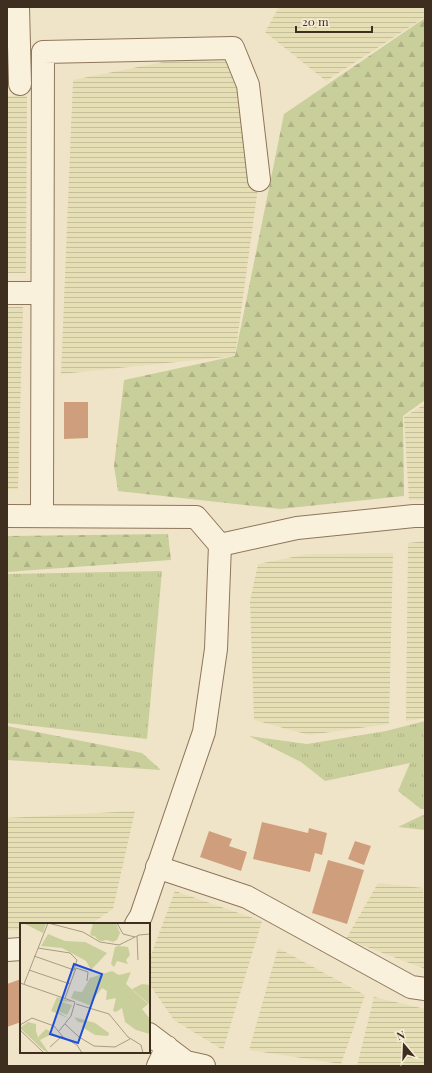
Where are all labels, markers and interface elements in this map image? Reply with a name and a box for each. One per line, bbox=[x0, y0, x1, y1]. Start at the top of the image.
scale bar bbox=[296, 8, 372, 34]
text: 20 m bbox=[302, 13, 329, 29]
inset map bbox=[20, 923, 150, 1053]
north arrow bbox=[384, 1025, 424, 1065]
text: N bbox=[394, 1027, 407, 1043]

